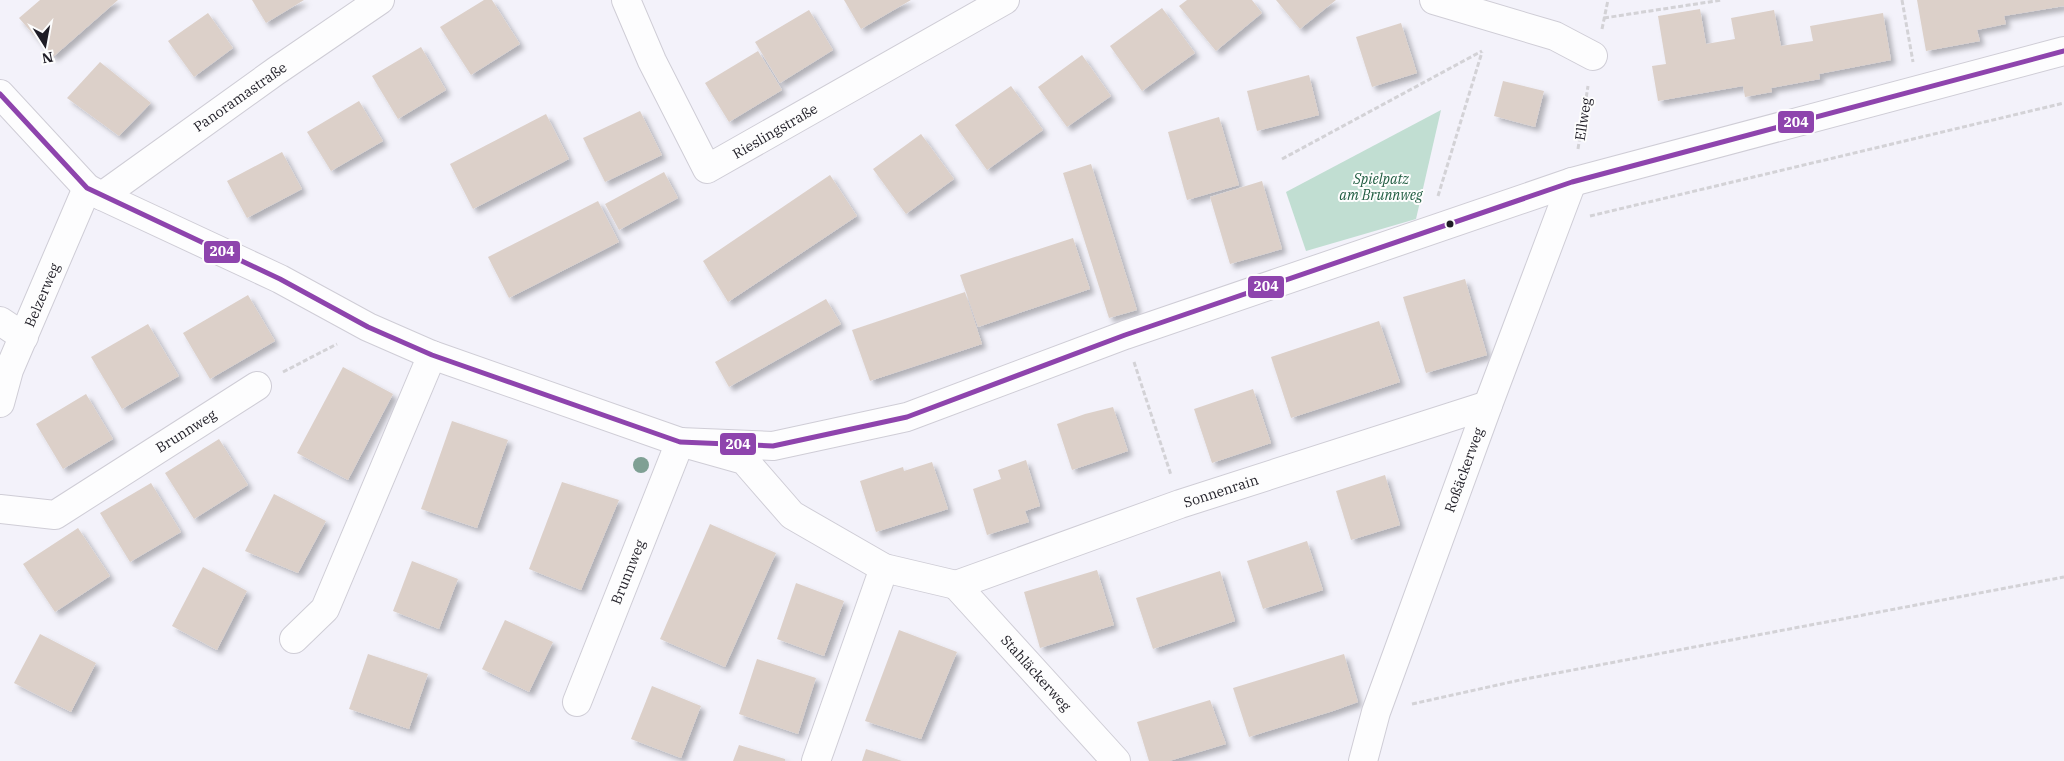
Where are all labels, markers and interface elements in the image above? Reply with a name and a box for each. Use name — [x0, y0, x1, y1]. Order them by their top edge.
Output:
north arrow — [20, 20, 70, 70]
text: N — [40, 48, 55, 68]
street label: Panoramastraße — [190, 58, 290, 136]
street label: Ellweg — [1571, 96, 1595, 142]
street label: Rieslingstraße — [729, 99, 821, 163]
line badge: 204 — [1777, 110, 1815, 134]
text: 204 — [1783, 113, 1809, 131]
park label: Spielpatz am Brunnweg — [1339, 170, 1423, 204]
unlabelled marker — [1445, 219, 1455, 229]
line badge: 204 — [203, 240, 241, 264]
text: 204 — [209, 242, 235, 260]
street label: Belzerweg — [20, 260, 64, 330]
line badge: 204 — [1247, 275, 1285, 299]
text: 204 — [1253, 277, 1279, 295]
street label: Brunnweg — [152, 405, 220, 457]
street label: Roßäckerweg — [1440, 425, 1488, 515]
line badge: 204 — [719, 432, 757, 456]
text: 204 — [725, 435, 751, 453]
street label: Sonnenrain — [1181, 470, 1261, 512]
street label: Brunnweg — [607, 537, 649, 607]
street label: Stahläckerweg — [997, 631, 1075, 715]

